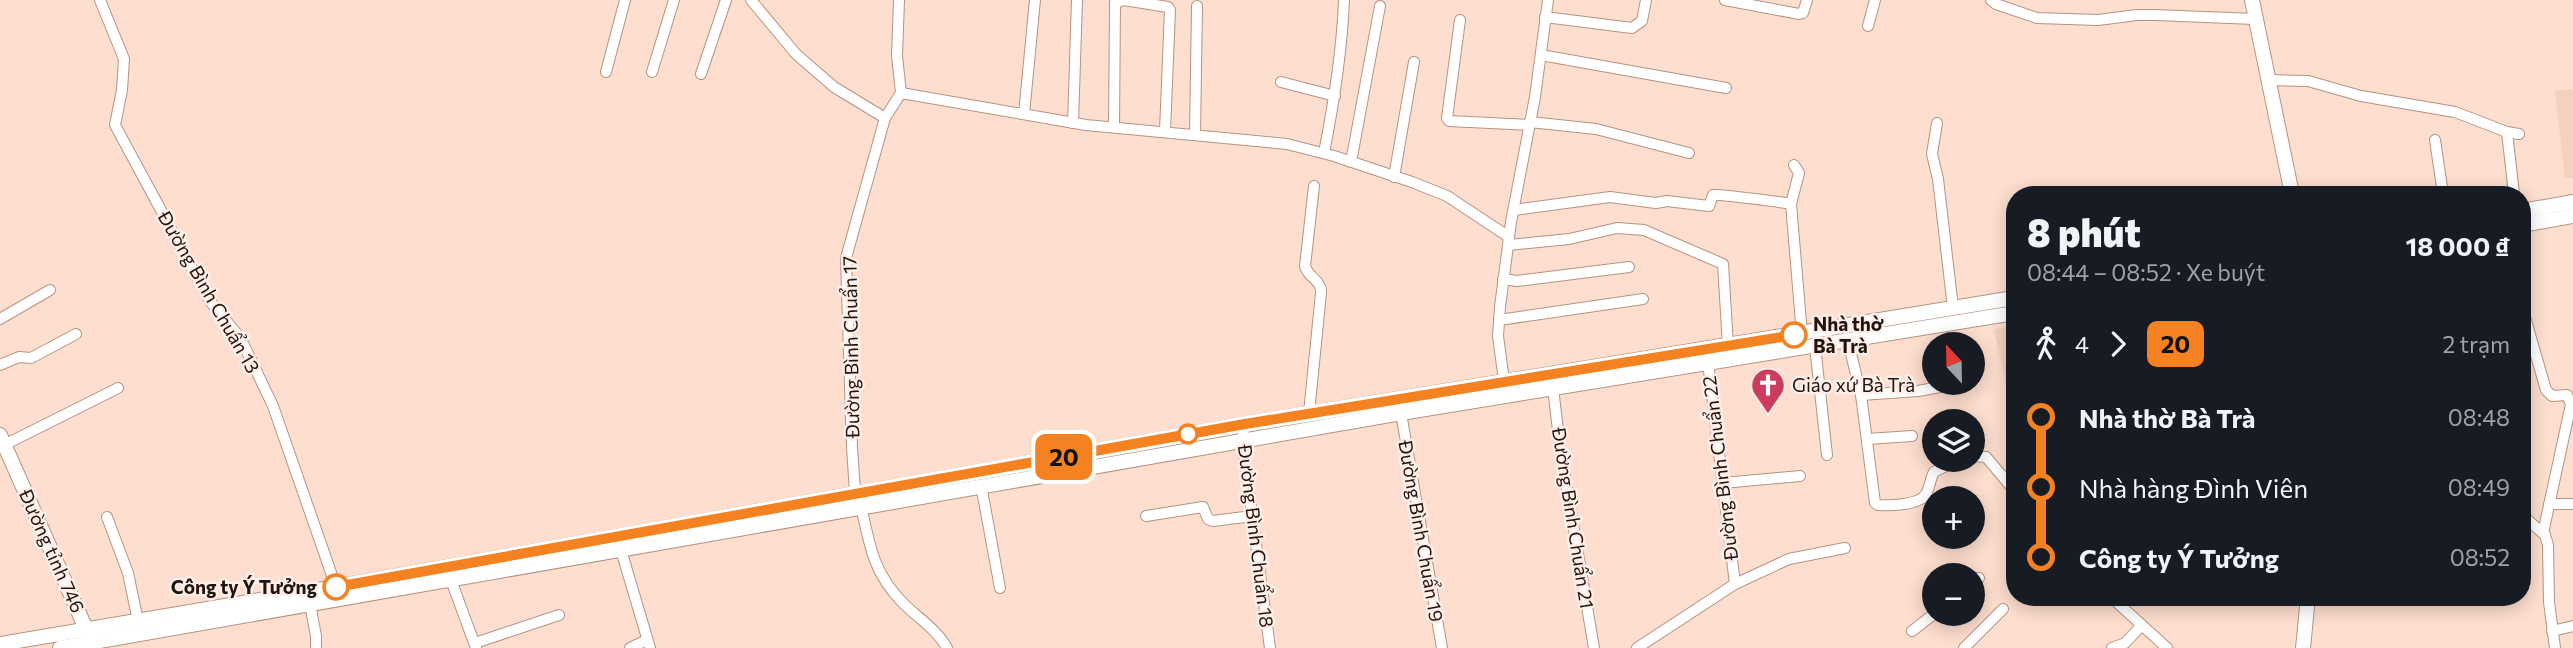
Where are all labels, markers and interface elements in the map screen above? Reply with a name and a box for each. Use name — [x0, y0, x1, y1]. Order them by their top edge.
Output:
street label: Đường Bình Chuẩn 13 — [153, 206, 265, 377]
text: 8 phút — [2027, 208, 2141, 255]
text: 18 000 ₫ — [2406, 230, 2510, 261]
street label: Đường Bình Chuẩn 17 — [837, 256, 864, 439]
text: 08:44 – 08:52 · Xe buýt — [2027, 258, 2265, 286]
place label: Nhà thờ Bà Trà — [1813, 312, 1884, 357]
marker: Nhà thờ Bà Trà — [1781, 322, 1807, 348]
icon: walk — [2027, 325, 2065, 363]
icon: forward — [2099, 325, 2137, 363]
text: 20 — [2161, 329, 2190, 358]
text: 4 — [2075, 330, 2089, 358]
text: 2 trạm — [2442, 330, 2510, 358]
north arrow — [1922, 332, 1984, 396]
map controls — [1922, 332, 1985, 626]
church icon: Giáo xứ Bà Trà — [1749, 366, 1787, 415]
place label: Giáo xứ Bà Trà — [1792, 373, 1915, 396]
street label: Đường Bình Chuẩn 22 — [1697, 375, 1742, 562]
text: Nhà thờ Bà Trà — [2079, 402, 2255, 433]
text: 08:48 — [2448, 403, 2510, 431]
button: layers — [1922, 409, 1985, 472]
unlabelled marker — [1178, 424, 1198, 444]
street label: Đường Bình Chuẩn 21 — [1548, 425, 1599, 610]
line badge: 20 — [1032, 434, 1096, 480]
street label: Đường Bình Chuẩn 19 — [1394, 437, 1449, 624]
text: 20 — [1049, 442, 1079, 471]
street label: Đường Bình Chuẩn 18 — [1234, 442, 1279, 629]
text: Nhà hàng Đình Viên — [2079, 472, 2308, 503]
text: 08:49 — [2448, 473, 2510, 501]
street label: Đường tỉnh 746 — [15, 485, 90, 616]
button: + — [1922, 486, 1985, 549]
text: Công ty Ý Tưởng — [2079, 542, 2279, 573]
text: 08:52 — [2450, 543, 2510, 571]
button: − — [1922, 563, 1985, 626]
marker: Công ty Ý Tưởng — [323, 574, 349, 600]
place label: Công ty Ý Tưởng — [171, 575, 318, 598]

